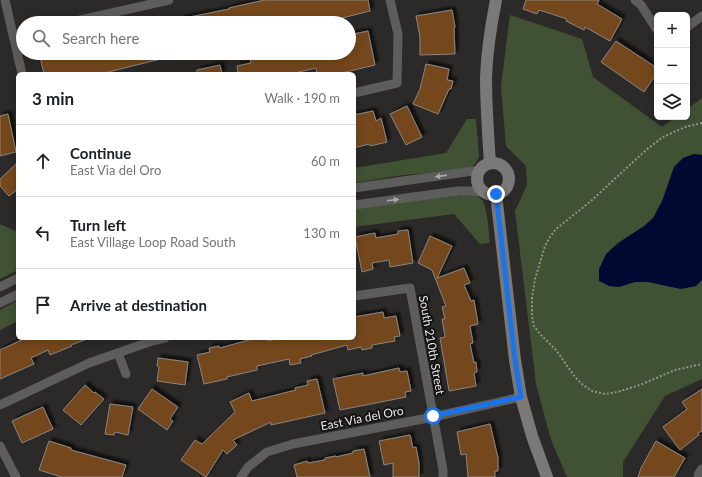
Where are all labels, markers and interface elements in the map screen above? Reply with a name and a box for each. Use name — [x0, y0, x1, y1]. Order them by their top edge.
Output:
map controls — [654, 12, 690, 120]
button: + — [654, 12, 690, 48]
search box — [16, 16, 356, 60]
icon: search — [30, 27, 52, 49]
text: Search here — [62, 29, 139, 47]
button: − — [654, 48, 690, 84]
button: layers — [654, 84, 690, 120]
text: 3 min — [32, 88, 74, 109]
text: Walk · 190 m — [264, 90, 340, 106]
text: Continue — [70, 144, 131, 162]
icon: ahead — [32, 150, 54, 172]
text: 60 m — [311, 153, 340, 169]
text: East Via del Oro — [70, 162, 161, 178]
one-way arrow — [435, 173, 447, 179]
route end — [487, 185, 505, 203]
one-way arrow — [387, 197, 399, 203]
text: Turn left — [70, 216, 126, 234]
icon: left — [32, 222, 54, 244]
text: 130 m — [303, 225, 340, 241]
text: East Village Loop Road South — [70, 234, 236, 250]
icon: arrive — [32, 294, 54, 316]
street label: South 210th Street — [416, 294, 448, 397]
text: Arrive at destination — [70, 296, 207, 314]
street label: East Via del Oro — [319, 403, 405, 433]
route start — [424, 407, 442, 425]

